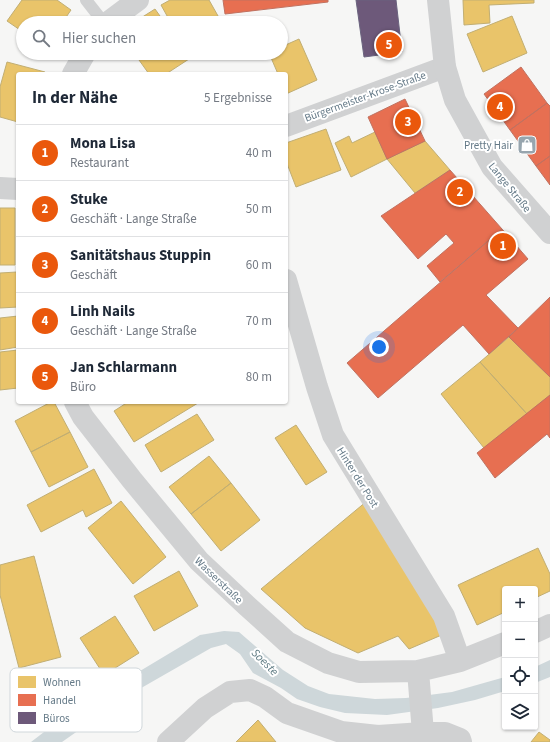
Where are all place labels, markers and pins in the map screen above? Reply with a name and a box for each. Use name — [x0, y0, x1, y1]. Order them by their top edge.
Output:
pin: 5 — [376, 30, 402, 60]
pin: 4 — [487, 92, 513, 122]
pin: 3 — [395, 107, 421, 137]
shop icon: Pretty Hair — [516, 134, 538, 156]
place label: Pretty Hair — [464, 138, 513, 153]
pin: 2 — [447, 177, 473, 207]
pin: 1 — [490, 231, 516, 261]

